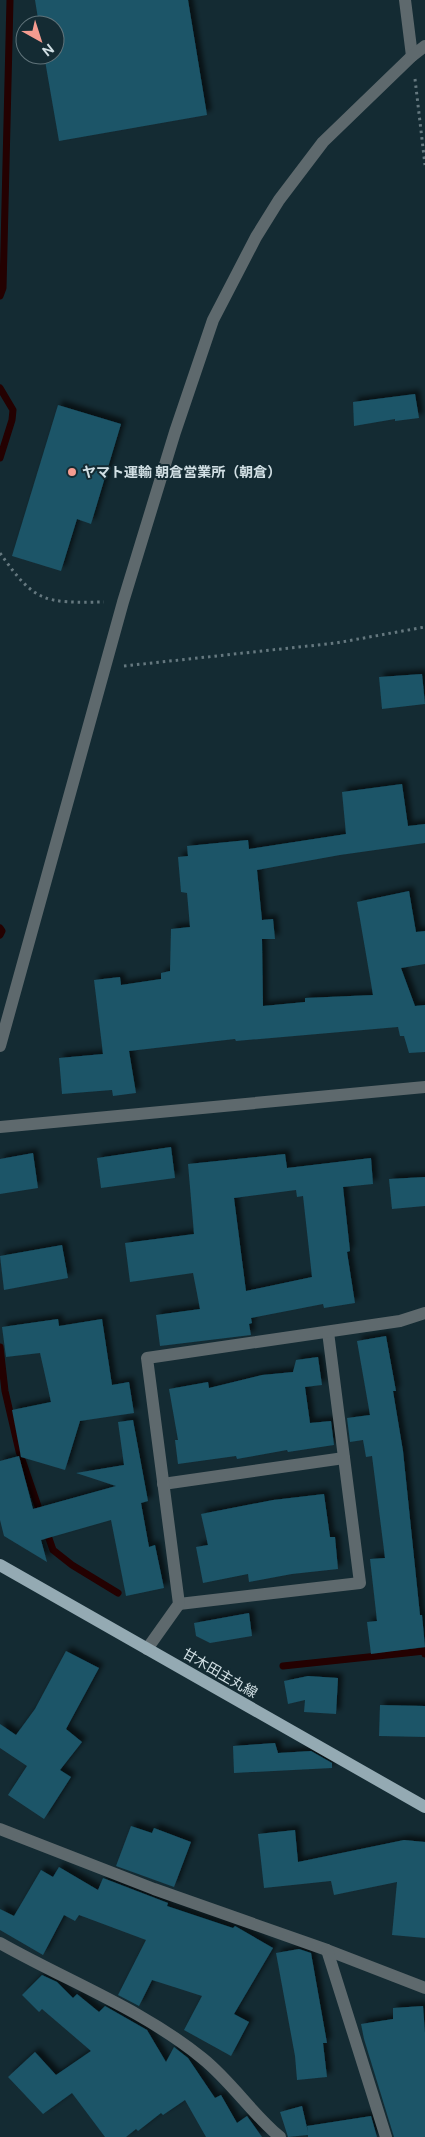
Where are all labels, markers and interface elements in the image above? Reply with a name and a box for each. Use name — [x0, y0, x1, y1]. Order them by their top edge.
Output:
north arrow — [15, 15, 65, 65]
text: N — [39, 40, 58, 60]
place label: ヤマト運輸 朝倉営業所（朝倉） — [82, 463, 281, 481]
marker: ヤマト運輸 朝倉営業所（朝倉） — [66, 466, 78, 478]
street label: 甘木田主丸線 — [179, 1644, 261, 1702]

